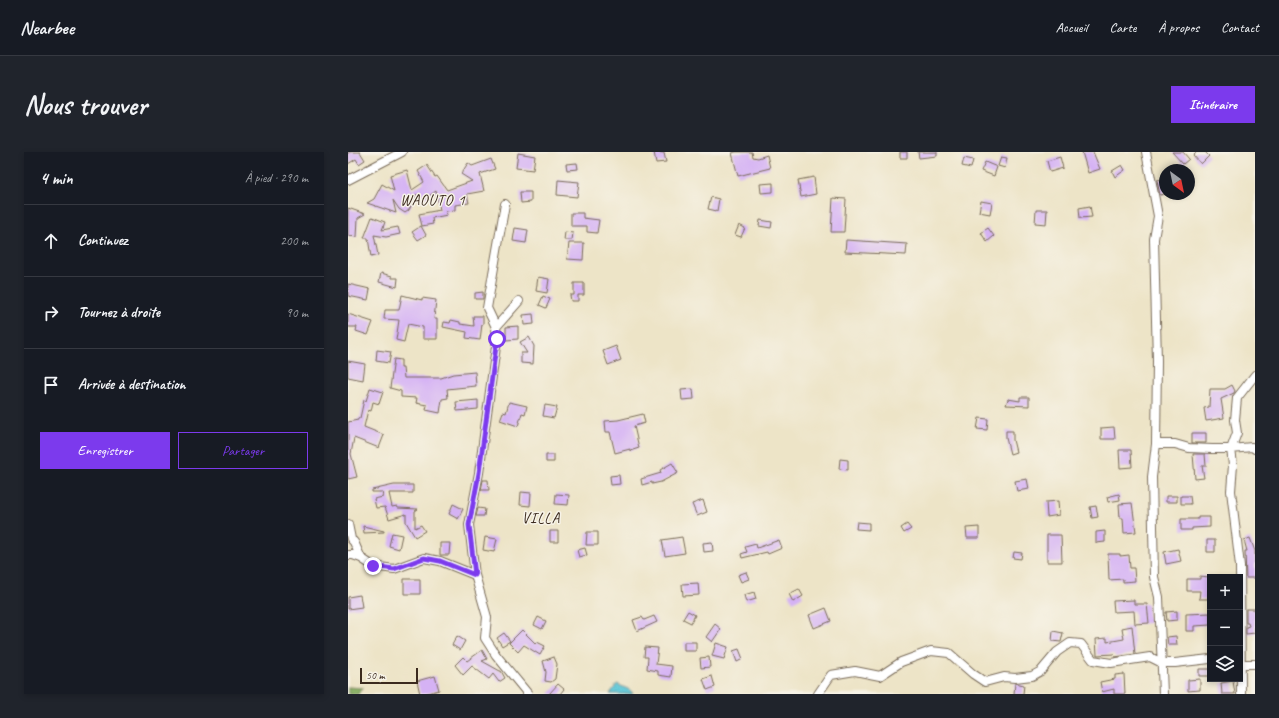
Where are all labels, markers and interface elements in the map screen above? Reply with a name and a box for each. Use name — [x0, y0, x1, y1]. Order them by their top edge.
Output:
text: Nearbee — [20, 16, 74, 40]
text: Accueil — [1056, 19, 1087, 36]
text: Carte — [1109, 19, 1136, 36]
text: À propos — [1158, 19, 1199, 36]
text: Contact — [1221, 19, 1259, 36]
button: Itinéraire — [1171, 86, 1255, 123]
text: Nous trouver — [24, 87, 147, 122]
north arrow — [1159, 164, 1195, 200]
text: 4 min — [40, 168, 73, 189]
text: À pied · 290 m — [245, 170, 308, 186]
district label: WAOUTO 1 — [400, 191, 466, 210]
icon: ahead — [40, 230, 62, 252]
text: Continuez — [78, 231, 128, 250]
text: 200 m — [280, 233, 308, 249]
icon: right — [40, 302, 62, 324]
text: Tournez à droite — [78, 303, 160, 322]
text: 90 m — [286, 305, 308, 321]
route start — [488, 330, 506, 348]
icon: arrive — [40, 374, 62, 396]
text: Arrivée à destination — [78, 375, 186, 394]
button: Enregistrer — [40, 432, 170, 469]
button: Partager — [178, 432, 308, 469]
district label: VILLA — [522, 509, 561, 528]
route end — [364, 557, 382, 575]
map controls — [1207, 574, 1243, 682]
button: + — [1207, 574, 1243, 610]
button: − — [1207, 610, 1243, 646]
button: layers — [1207, 646, 1243, 682]
scale bar — [360, 666, 418, 685]
text: 50 m — [366, 668, 385, 682]

